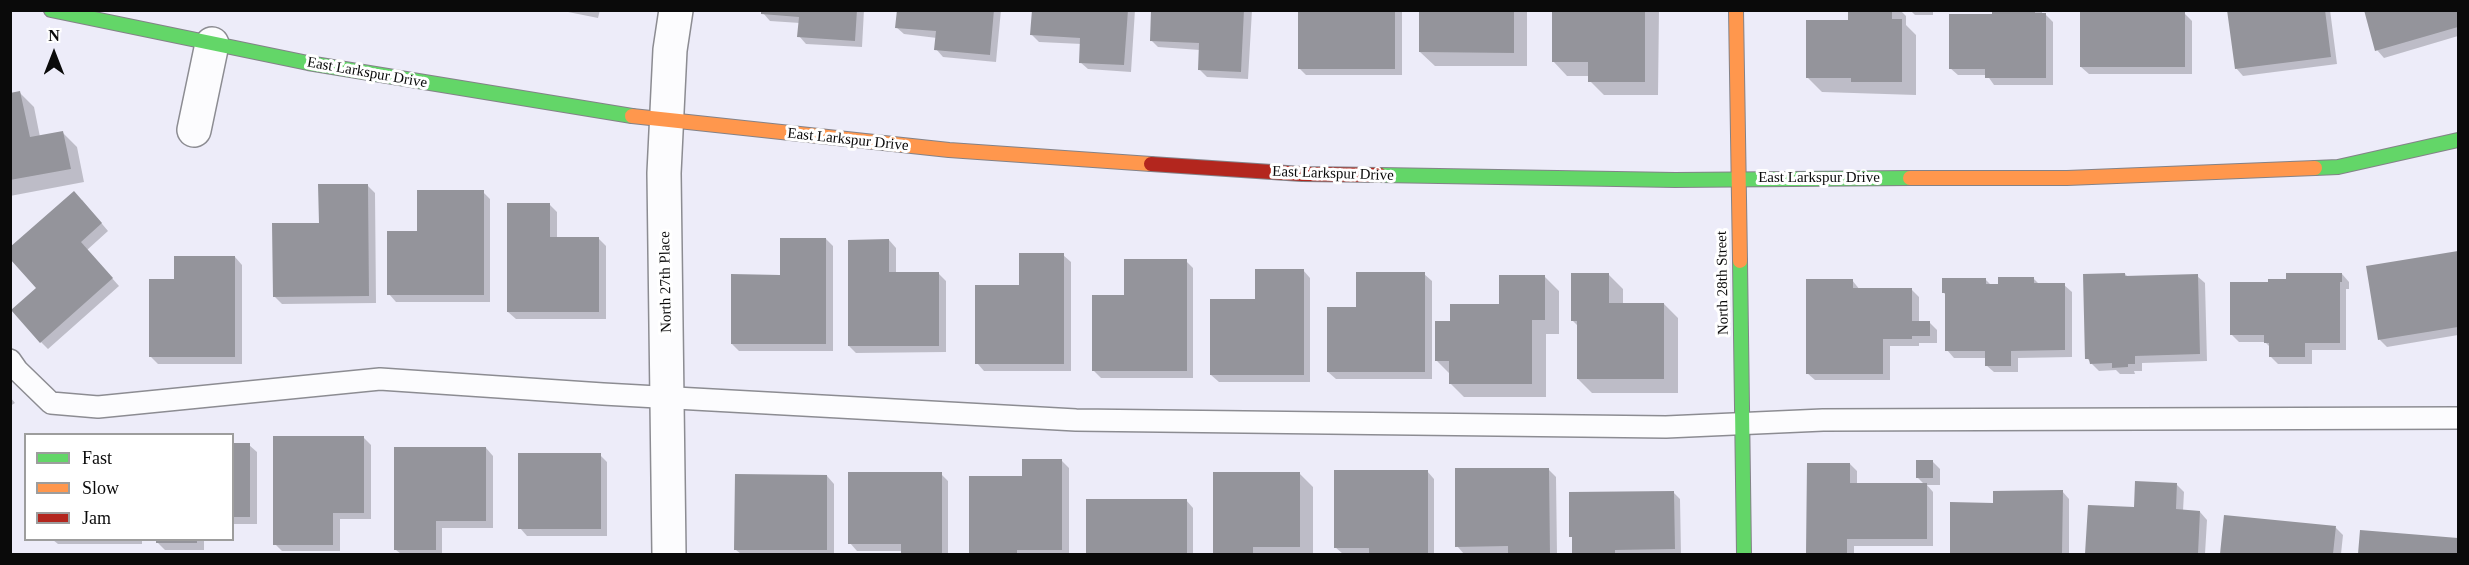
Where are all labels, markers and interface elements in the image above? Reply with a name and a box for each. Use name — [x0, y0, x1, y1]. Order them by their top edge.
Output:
north arrow — [24, 24, 84, 84]
text: N — [48, 27, 60, 44]
street label: East Larkspur Drive — [306, 54, 428, 92]
street label: East Larkspur Drive — [787, 125, 909, 155]
street label: East Larkspur Drive — [1272, 163, 1394, 185]
street label: East Larkspur Drive — [1758, 169, 1880, 187]
street label: North 27th Place — [656, 231, 676, 333]
street label: North 28th Street — [1713, 231, 1733, 335]
legend — [24, 433, 234, 541]
text: Fast — [82, 448, 112, 468]
text: Slow — [82, 478, 119, 498]
text: Jam — [82, 508, 111, 528]

